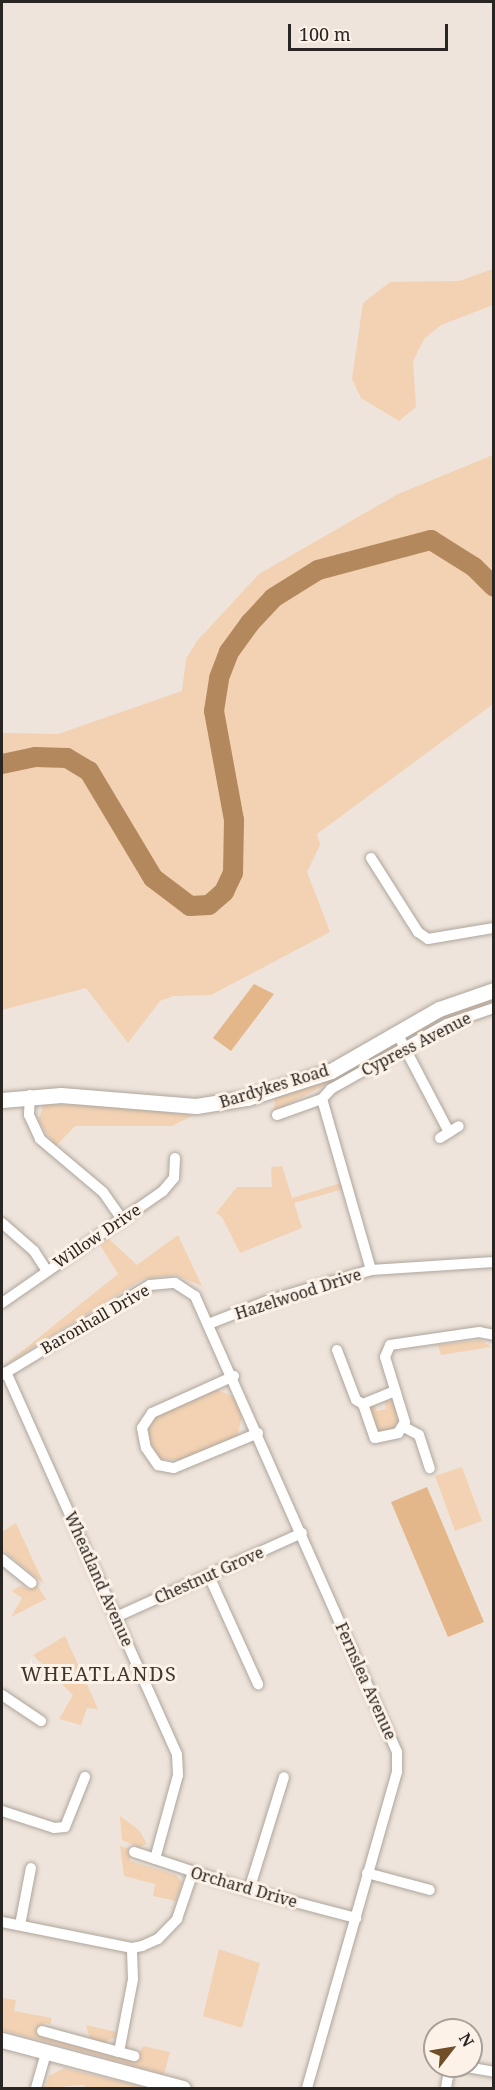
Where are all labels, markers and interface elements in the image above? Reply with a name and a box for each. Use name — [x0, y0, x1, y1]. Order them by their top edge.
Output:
scale bar — [291, 12, 452, 50]
text: 100 m — [299, 22, 351, 46]
street label: Cypress Avenue — [358, 1008, 474, 1080]
street label: Bardykes Road — [217, 1060, 331, 1112]
street label: Willow Drive — [50, 1200, 144, 1272]
street label: Hazelwood Drive — [232, 1265, 364, 1323]
street label: Baronhall Drive — [37, 1280, 153, 1358]
street label: Wheatland Avenue — [61, 1509, 137, 1649]
street label: Chestnut Grove — [151, 1542, 267, 1608]
street label: Fernslea Avenue — [332, 1619, 400, 1743]
district label: WHEATLANDS — [21, 1661, 177, 1685]
street label: Orchard Drive — [188, 1863, 300, 1911]
north arrow — [423, 2018, 483, 2078]
text: N — [454, 2029, 479, 2051]

